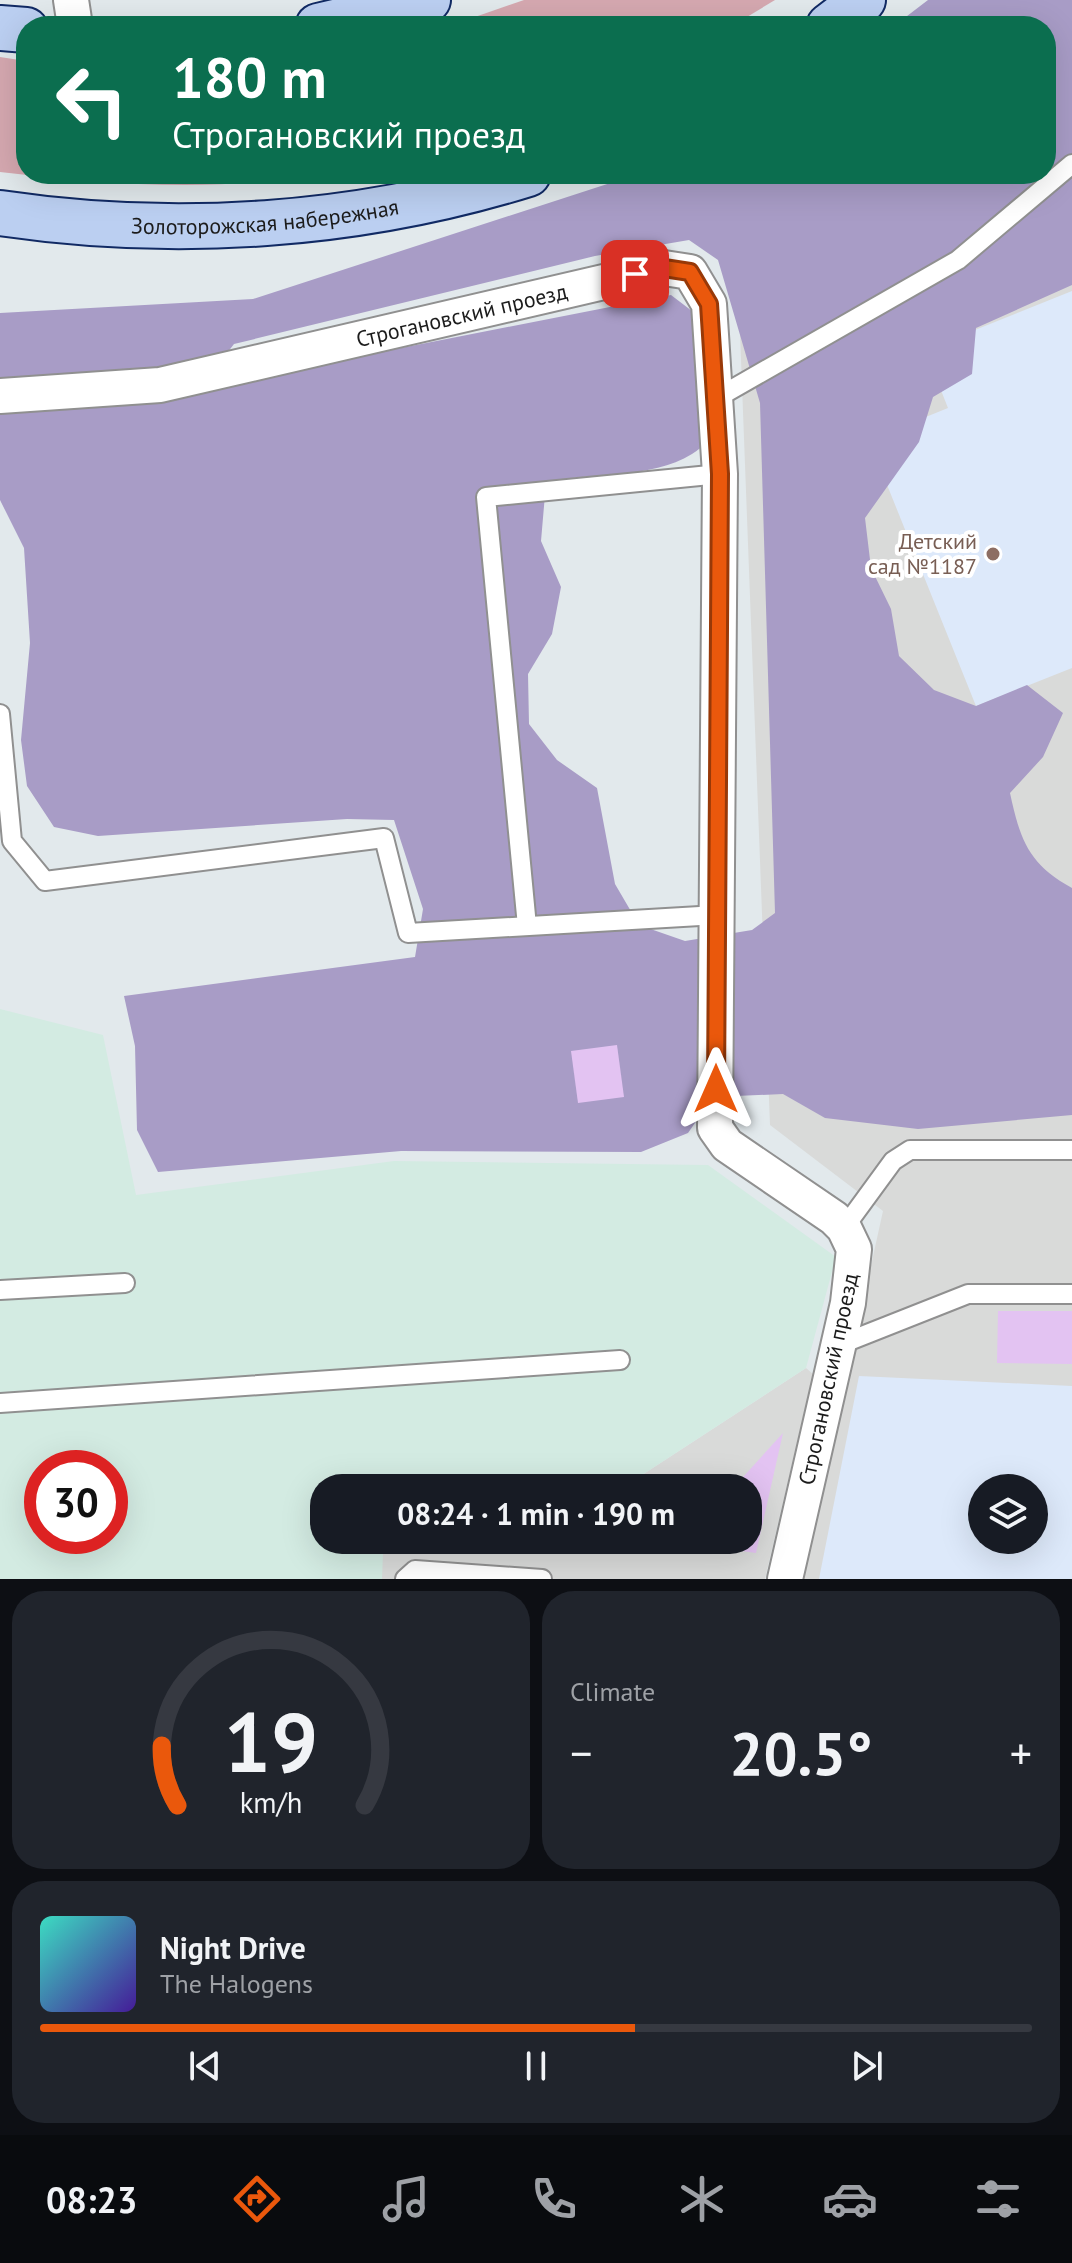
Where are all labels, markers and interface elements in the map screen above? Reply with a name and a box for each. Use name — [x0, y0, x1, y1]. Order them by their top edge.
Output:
text: 180 m — [172, 41, 327, 113]
icon: left — [40, 48, 144, 152]
text: Строгановский проезд — [172, 111, 525, 158]
street label: Золоторожская набережная — [131, 192, 401, 240]
pin — [601, 240, 669, 308]
icon: arrive — [613, 252, 657, 296]
street label: Строгановский проезд — [353, 277, 570, 353]
place label: Детский сад №1187 — [868, 527, 977, 580]
marker: Детский сад №1187 — [984, 545, 1002, 563]
position arrow — [674, 1047, 758, 1131]
street label: Строгановский проезд — [792, 1270, 864, 1488]
speed limit sign: 30 — [24, 1450, 128, 1554]
map controls — [968, 1474, 1048, 1554]
button: layers — [968, 1474, 1048, 1554]
text: 08:24 · 1 min · 190 m — [397, 1494, 675, 1533]
text: Climate — [570, 1675, 655, 1708]
text: 19 — [224, 1687, 318, 1795]
text: 20.5° — [729, 1714, 873, 1792]
text: − — [570, 1724, 592, 1781]
text: + — [1010, 1724, 1032, 1781]
text: km/h — [240, 1784, 302, 1821]
text: Night Drive — [160, 1928, 306, 1967]
text: The Halogens — [160, 1967, 313, 2000]
icon: previous — [183, 2044, 227, 2088]
icon: pause — [514, 2044, 558, 2088]
icon: next — [845, 2044, 889, 2088]
icon: directions — [229, 2171, 285, 2227]
icon: music — [378, 2171, 434, 2227]
icon: phone — [526, 2171, 582, 2227]
icon: climate — [674, 2171, 730, 2227]
icon: car — [822, 2171, 878, 2227]
icon: filters — [970, 2171, 1026, 2227]
text: 08:23 — [46, 2176, 137, 2223]

